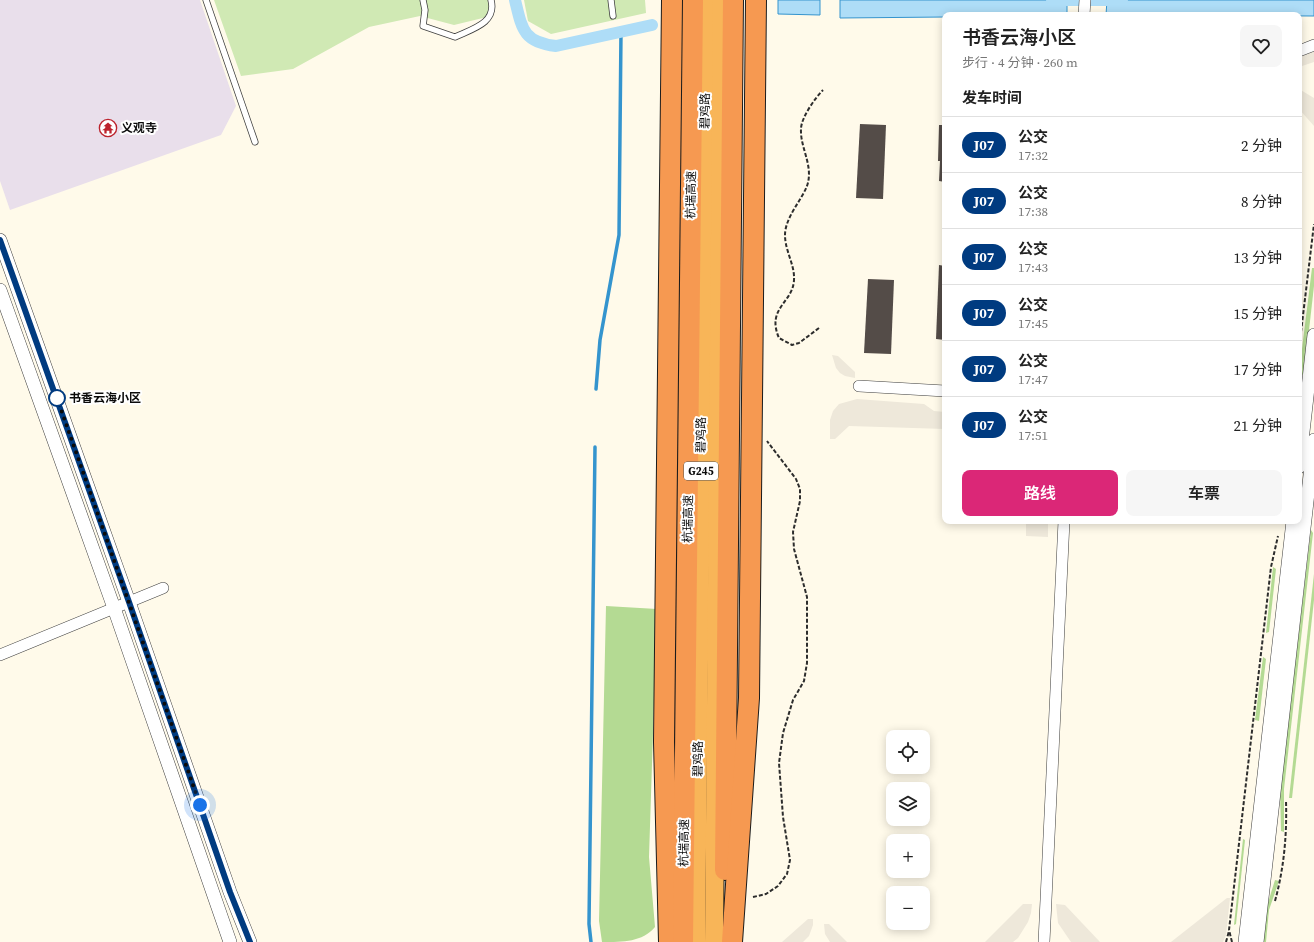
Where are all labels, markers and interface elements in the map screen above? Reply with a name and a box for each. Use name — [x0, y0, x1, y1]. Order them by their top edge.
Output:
text: 书香云海小区 — [962, 24, 1076, 50]
button: heart — [1240, 25, 1282, 67]
text: 步行 · 4 分钟 · 260 m — [962, 54, 1078, 71]
text: 发车时间 — [962, 87, 1022, 108]
street label: 碧鸡路 — [697, 93, 713, 129]
temple icon: 义观寺 — [98, 118, 118, 138]
place label: 义观寺 — [121, 120, 157, 136]
text: 公交 — [1018, 126, 1048, 147]
text: J07 — [974, 135, 994, 155]
text: 2 分钟 — [1241, 135, 1282, 156]
text: 17:32 — [1018, 147, 1048, 164]
street label: 杭瑞高速 — [683, 171, 699, 219]
text: 公交 — [1018, 182, 1048, 203]
text: J07 — [974, 191, 994, 211]
text: 8 分钟 — [1241, 191, 1282, 212]
text: 17:38 — [1018, 203, 1048, 220]
text: 公交 — [1018, 238, 1048, 259]
text: J07 — [974, 247, 994, 267]
text: 13 分钟 — [1234, 247, 1282, 268]
text: 17:43 — [1018, 259, 1048, 276]
text: 公交 — [1018, 294, 1048, 315]
text: J07 — [974, 303, 994, 323]
text: 15 分钟 — [1234, 303, 1282, 324]
text: 17:45 — [1018, 315, 1048, 332]
text: 公交 — [1018, 350, 1048, 371]
text: J07 — [974, 359, 994, 379]
text: 17 分钟 — [1234, 359, 1282, 380]
text: 17:47 — [1018, 371, 1048, 388]
marker: 书香云海小区 — [48, 389, 66, 407]
place label: 书香云海小区 — [69, 390, 141, 406]
text: 公交 — [1018, 406, 1048, 427]
text: J07 — [974, 415, 994, 435]
text: 21 分钟 — [1234, 415, 1282, 436]
street label: 碧鸡路 — [693, 417, 709, 453]
text: 17:51 — [1018, 427, 1048, 444]
road number: G245 — [684, 462, 718, 480]
button: 路线 — [962, 470, 1118, 516]
button: 车票 — [1126, 470, 1282, 516]
street label: 杭瑞高速 — [680, 495, 696, 543]
map controls — [886, 730, 930, 930]
button: locate — [886, 730, 930, 774]
street label: 碧鸡路 — [690, 741, 706, 777]
button: layers — [886, 782, 930, 826]
your location — [190, 795, 210, 815]
street label: 杭瑞高速 — [676, 819, 692, 867]
button: + — [886, 834, 930, 878]
button: − — [886, 886, 930, 930]

